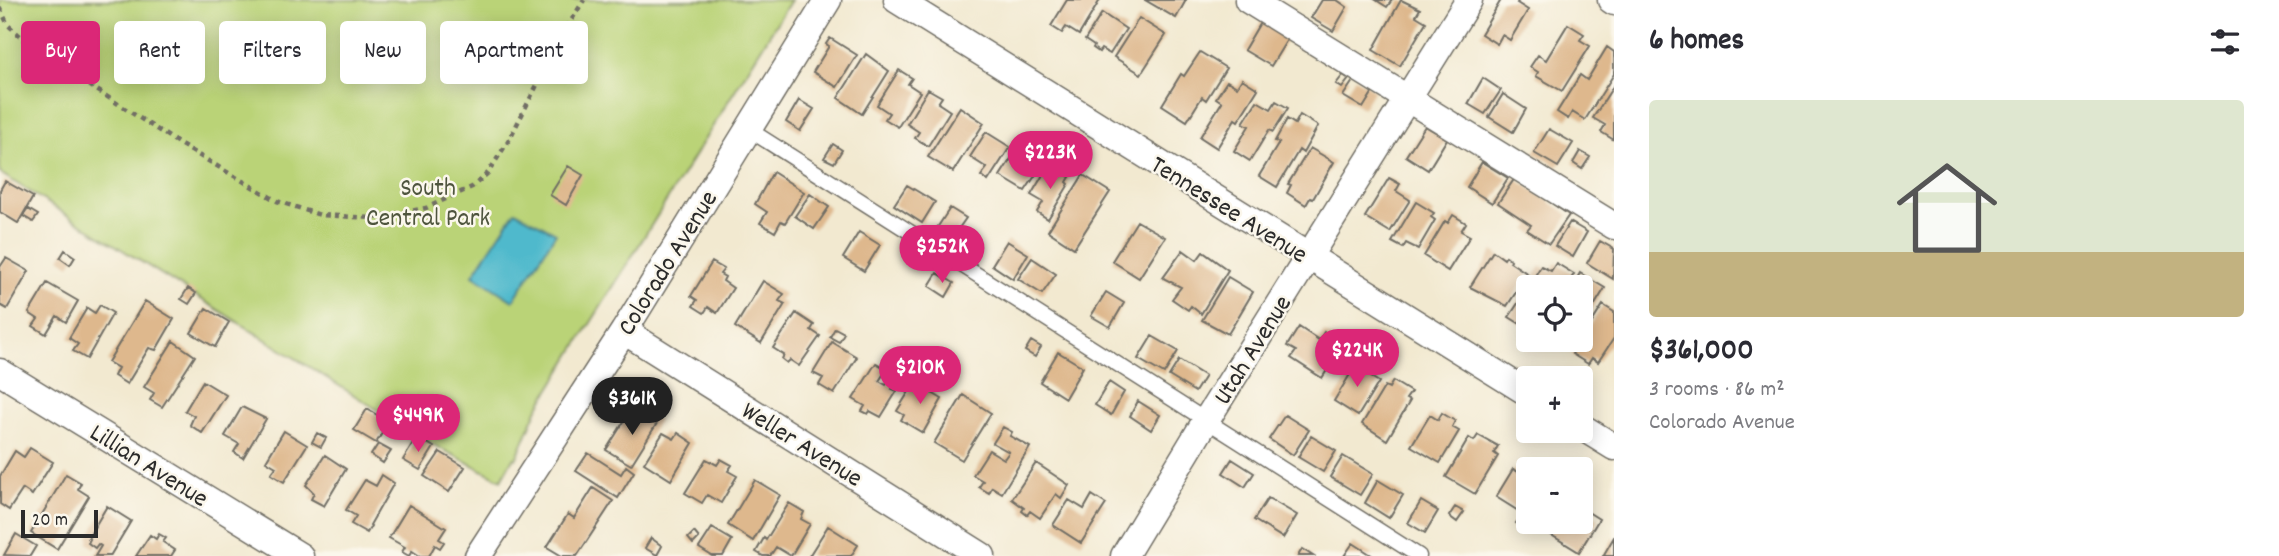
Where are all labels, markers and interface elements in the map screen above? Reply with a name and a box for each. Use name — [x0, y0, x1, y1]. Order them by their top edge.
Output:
chip: Buy — [21, 21, 100, 84]
chip: Rent — [114, 21, 205, 84]
chip: Filters — [219, 21, 326, 84]
chip: New — [340, 21, 426, 84]
chip: Apartment — [440, 21, 588, 84]
text: 6 homes — [1649, 21, 1744, 64]
icon: filters — [2206, 23, 2244, 61]
pin: $223K — [1001, 132, 1099, 191]
text: $223K — [1024, 137, 1076, 170]
icon: home — [1884, 145, 2010, 271]
street label: Tennessee Avenue — [1142, 148, 1314, 274]
park label: South Central Park — [366, 171, 490, 238]
street label: Colorado Avenue — [610, 184, 728, 344]
pin: $252K — [893, 226, 991, 285]
text: $252K — [915, 231, 969, 264]
map controls — [1516, 275, 1593, 534]
button: locate — [1516, 275, 1593, 352]
street label: Utah Avenue — [1206, 289, 1302, 413]
pin: $224K — [1308, 330, 1406, 389]
text: $361,000 — [1649, 331, 1754, 374]
text: $224K — [1331, 335, 1383, 368]
pin: $210K — [871, 346, 969, 406]
text: $210K — [895, 352, 945, 385]
button: + — [1516, 366, 1593, 443]
text: 3 rooms · 86 m² — [1649, 374, 1785, 407]
pin: $361K — [583, 378, 681, 437]
text: $361K — [608, 383, 656, 416]
pin: $449K — [369, 394, 467, 454]
street label: Weller Avenue — [733, 394, 869, 498]
text: $449K — [392, 400, 444, 433]
text: Colorado Avenue — [1649, 407, 1795, 440]
street label: Lillian Avenue — [82, 416, 215, 518]
button: − — [1516, 457, 1593, 534]
scale bar — [21, 507, 98, 539]
text: 20 m — [32, 508, 68, 535]

